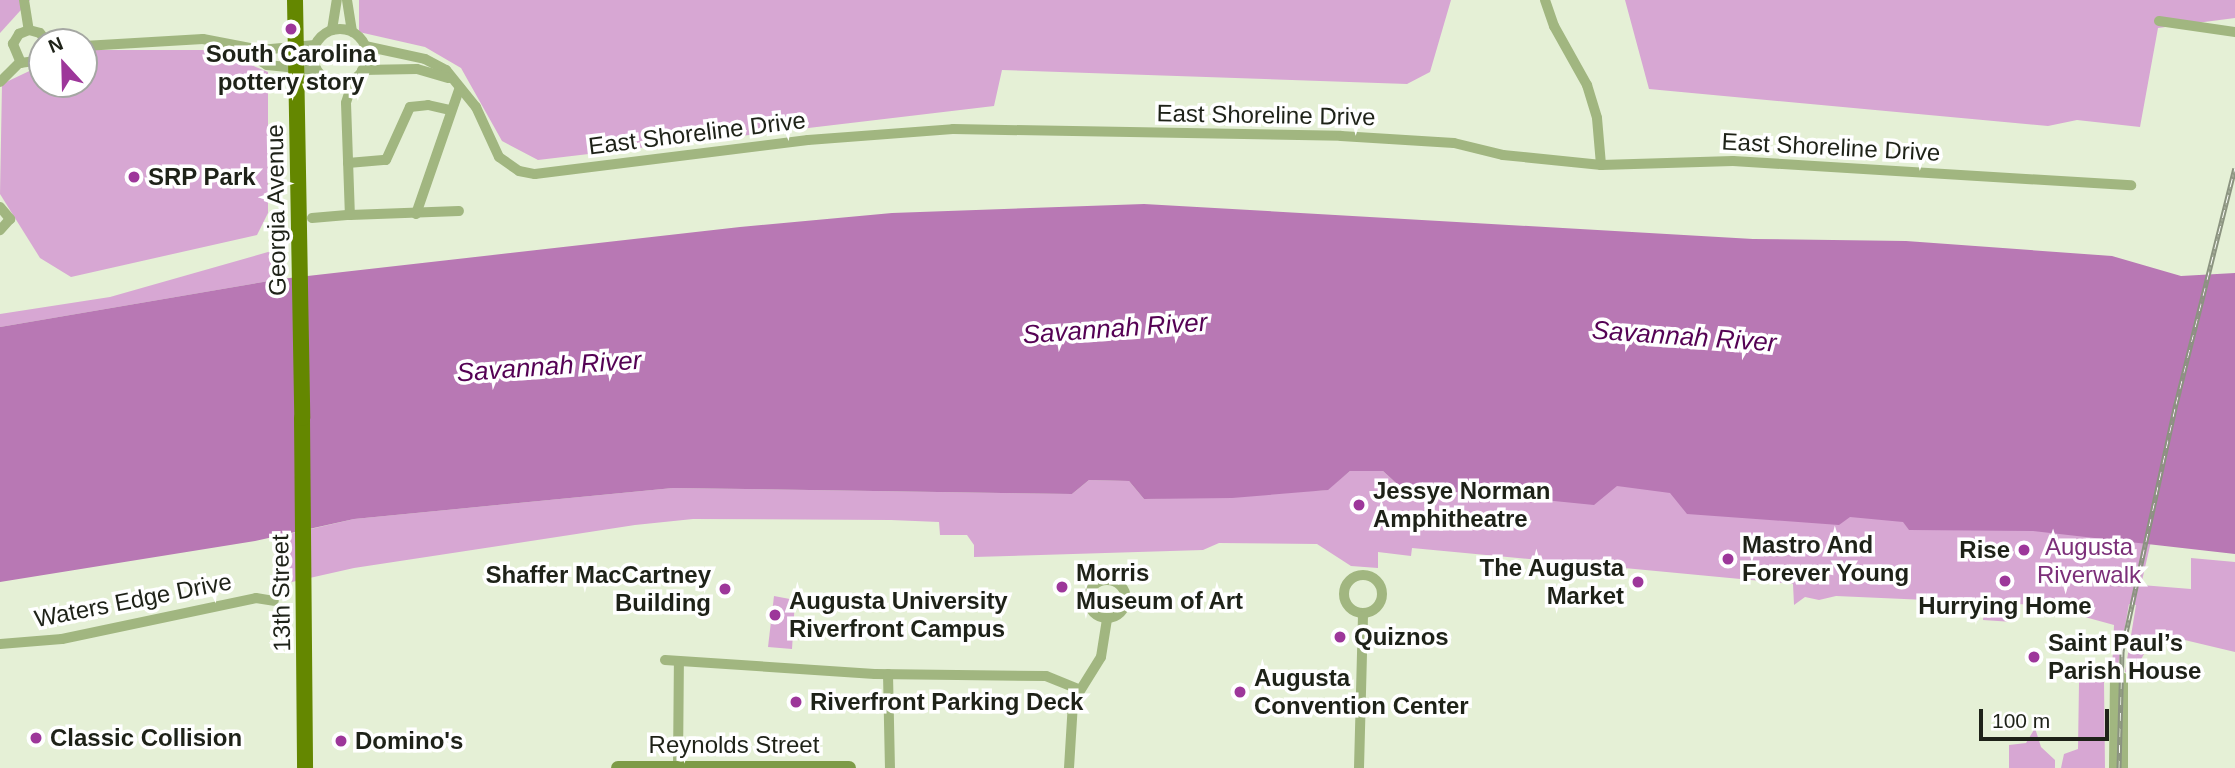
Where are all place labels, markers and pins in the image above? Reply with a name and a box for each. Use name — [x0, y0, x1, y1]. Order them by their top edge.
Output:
marker: South Carolina pottery story — [283, 21, 299, 37]
place label: South Carolina pottery story — [206, 40, 376, 96]
place label: SRP Park — [148, 163, 256, 191]
marker: SRP Park — [126, 169, 142, 185]
place label: Jessye Norman Amphitheatre — [1373, 477, 1550, 533]
marker: Jessye Norman Amphitheatre — [1351, 497, 1367, 513]
place label: Mastro And Forever Young — [1742, 531, 1910, 587]
place label: Rise — [1959, 536, 2010, 564]
marker: Rise — [2016, 542, 2032, 558]
marker: Mastro And Forever Young — [1720, 551, 1736, 567]
place label: The Augusta Market — [1479, 554, 1624, 610]
place label: Morris Museum of Art — [1076, 559, 1244, 615]
place label: Shaffer MacCartney Building — [486, 561, 711, 617]
marker: Hurrying Home — [1997, 573, 2013, 589]
marker: The Augusta Market — [1630, 574, 1646, 590]
marker: Morris Museum of Art — [1054, 579, 1070, 595]
marker: Shaffer MacCartney Building — [717, 581, 733, 597]
place label: Augusta University Riverfront Campus — [789, 587, 1008, 643]
place label: Hurrying Home — [1918, 592, 2092, 620]
marker: Augusta University Riverfront Campus — [767, 607, 783, 623]
place label: Quiznos — [1354, 623, 1449, 651]
marker: Quiznos — [1332, 629, 1348, 645]
place label: Saint Paul’s Parish House — [2048, 629, 2201, 685]
marker: Saint Paul’s Parish House — [2026, 649, 2042, 665]
place label: Augusta Convention Center — [1254, 664, 1469, 720]
marker: Augusta Convention Center — [1232, 684, 1248, 700]
place label: Riverfront Parking Deck — [810, 688, 1083, 716]
marker: Riverfront Parking Deck — [788, 694, 804, 710]
place label: Classic Collision — [50, 724, 242, 752]
place label: Domino's — [355, 727, 463, 755]
marker: Classic Collision — [28, 730, 44, 746]
marker: Domino's — [333, 733, 349, 749]

